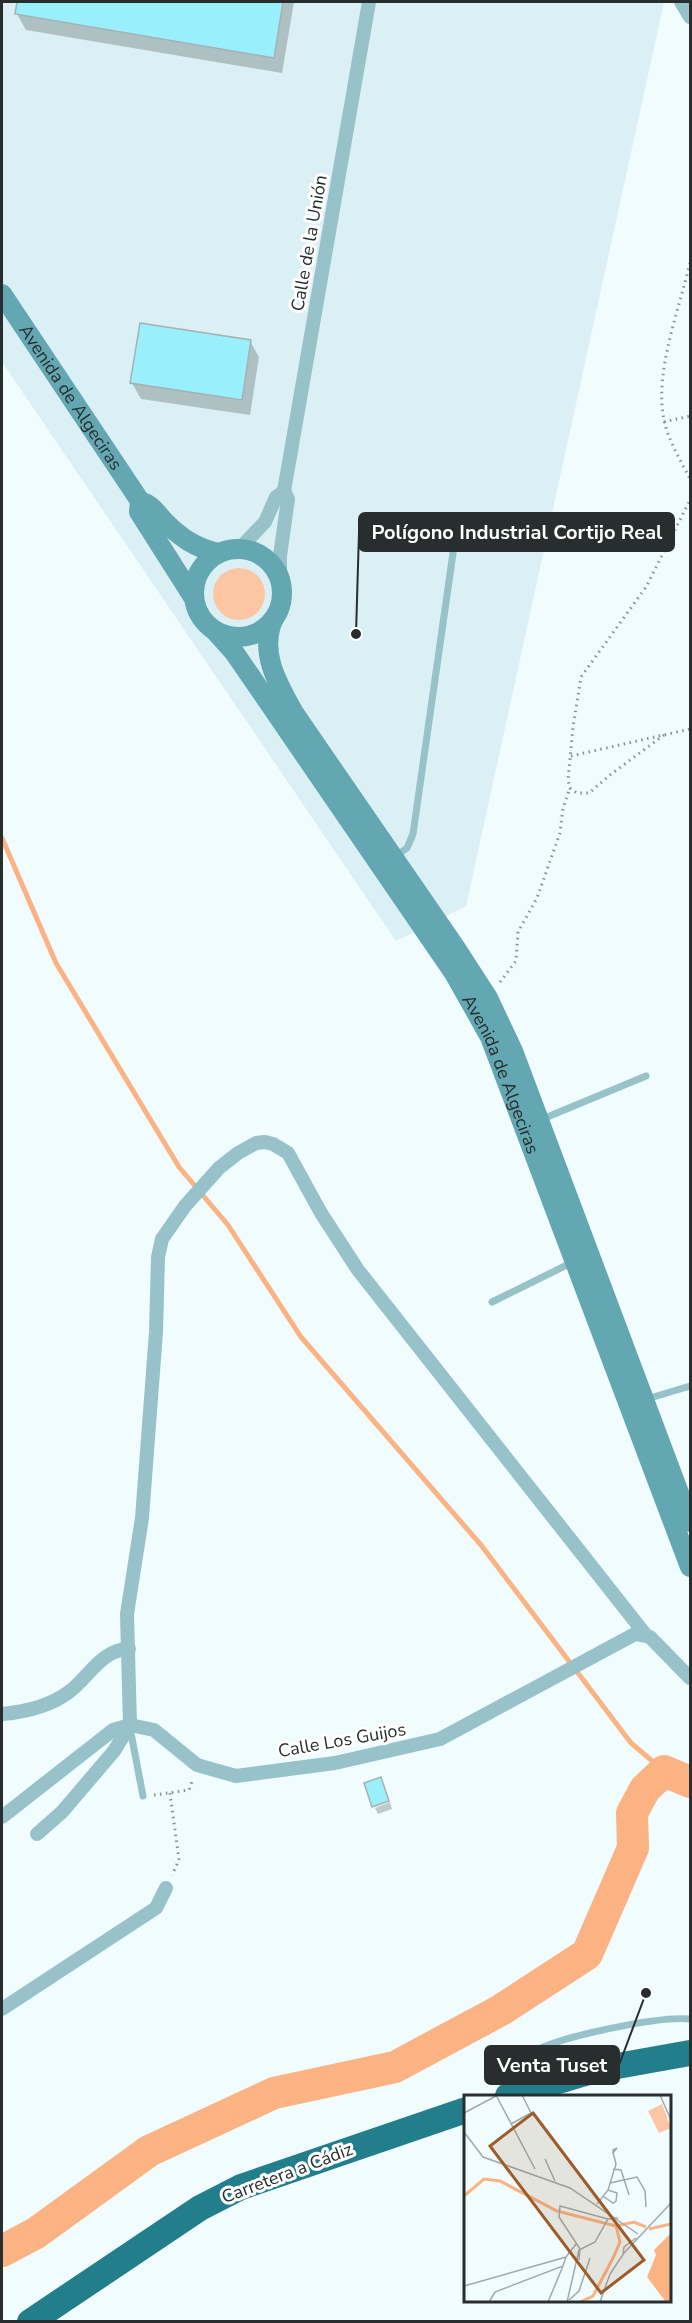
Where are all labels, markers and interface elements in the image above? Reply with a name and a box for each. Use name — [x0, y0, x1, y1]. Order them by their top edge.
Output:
street label: Calle de la Unión — [285, 173, 333, 313]
street label: Avenida de Algeciras — [13, 319, 128, 475]
callout: Polígono Industrial Cortijo Real — [359, 513, 674, 551]
text: Polígono Industrial Cortijo Real — [372, 519, 663, 546]
street label: Avenida de Algeciras — [457, 990, 545, 1157]
street label: Calle Los Guijos — [276, 1717, 408, 1763]
callout: Venta Tuset — [485, 2046, 619, 2084]
text: Venta Tuset — [496, 2052, 607, 2079]
inset map — [464, 2095, 671, 2302]
street label: Carretera a Cádiz — [218, 2137, 356, 2209]

